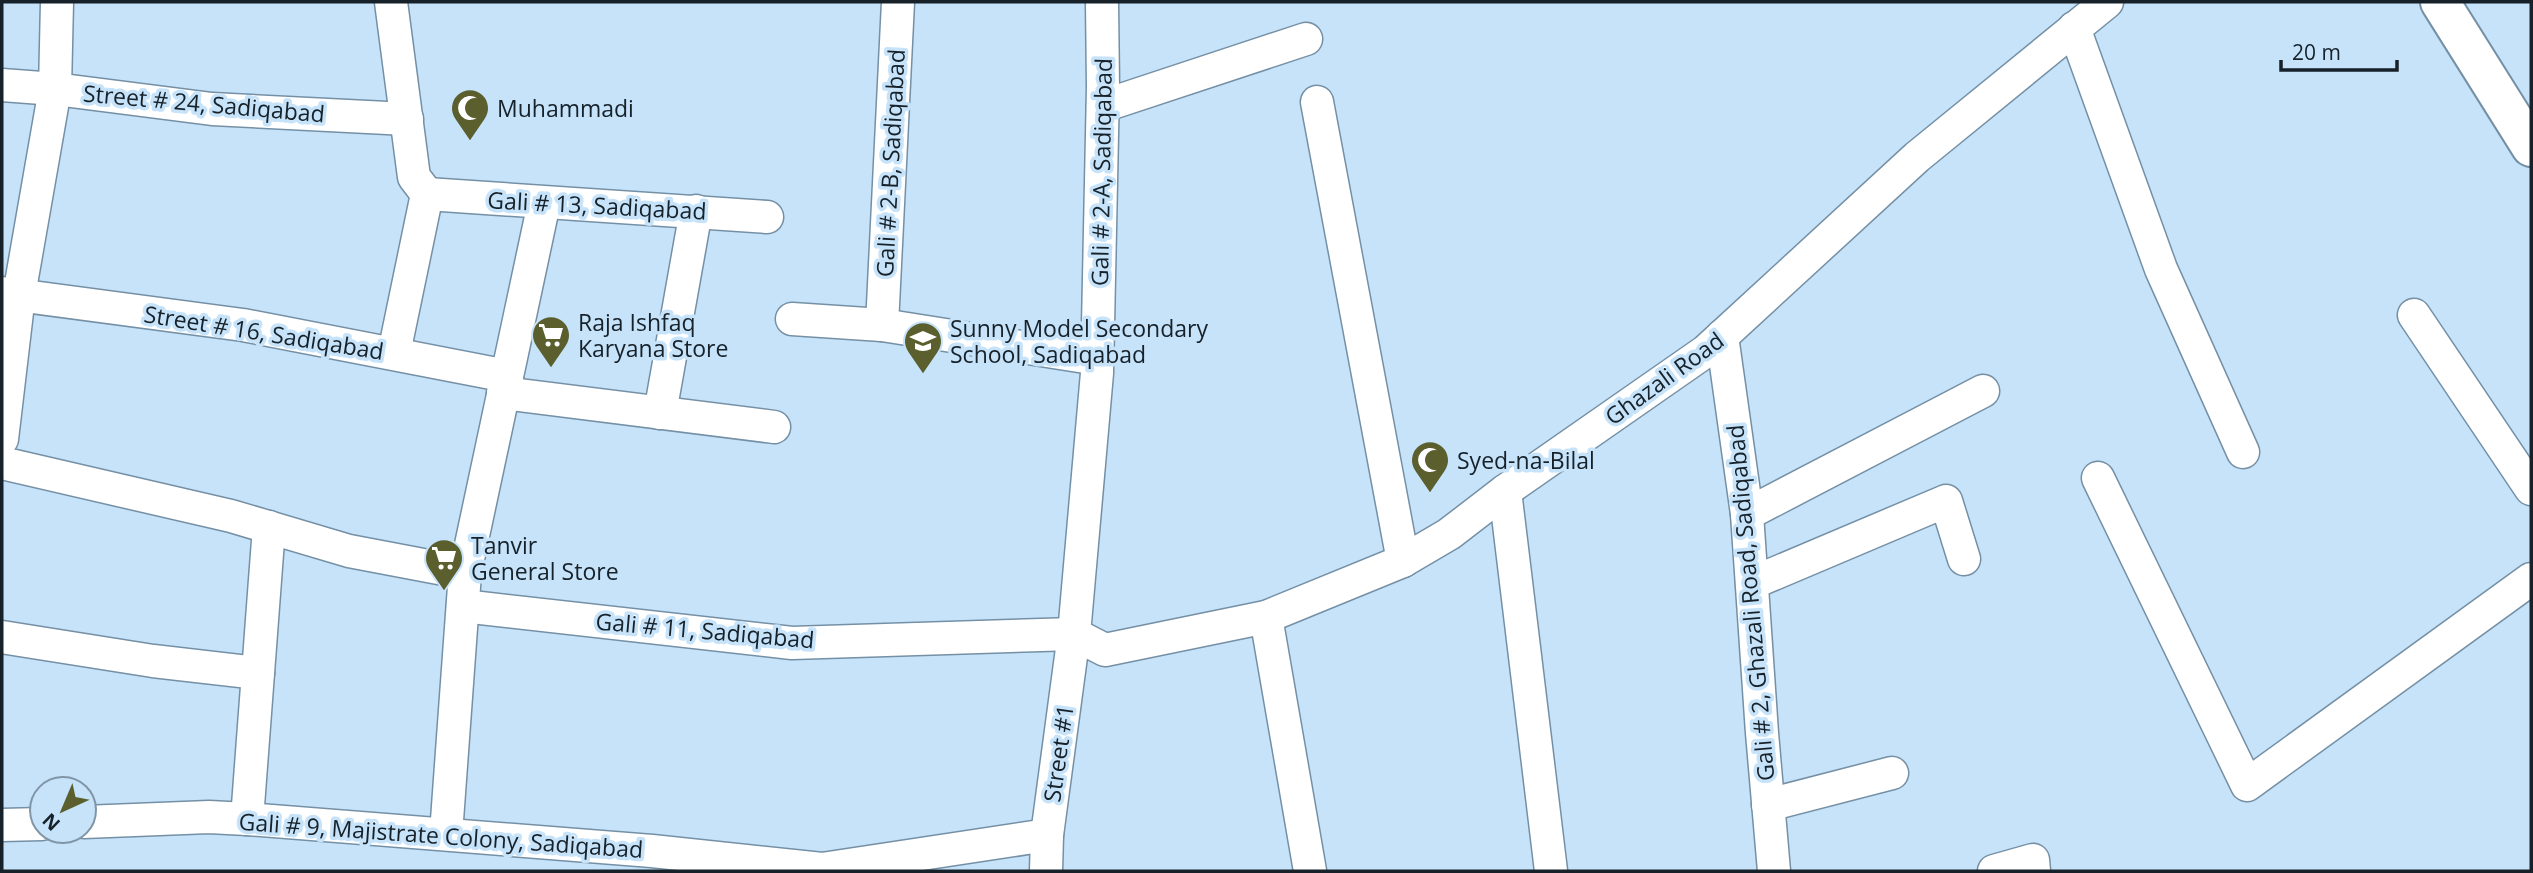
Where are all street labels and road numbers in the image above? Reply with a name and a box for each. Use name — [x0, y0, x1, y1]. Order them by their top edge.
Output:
street label: Gali # 2-B, Sadiqabad — [868, 48, 912, 278]
street label: Gali # 2-A, Sadiqabad — [1083, 58, 1119, 286]
street label: Street # 24, Sadiqabad — [82, 77, 326, 129]
street label: Gali # 13, Sadiqabad — [487, 183, 707, 227]
street label: Street # 16, Sadiqabad — [142, 297, 386, 367]
street label: Ghazali Road — [1598, 324, 1730, 432]
street label: Gali # 2, Ghazali Road, Sadiqabad — [1718, 423, 1782, 783]
street label: Gali # 11, Sadiqabad — [594, 605, 816, 655]
street label: Street #1 — [1035, 702, 1081, 804]
street label: Gali # 9, Majistrate Colony, Sadiqabad — [238, 805, 644, 865]

